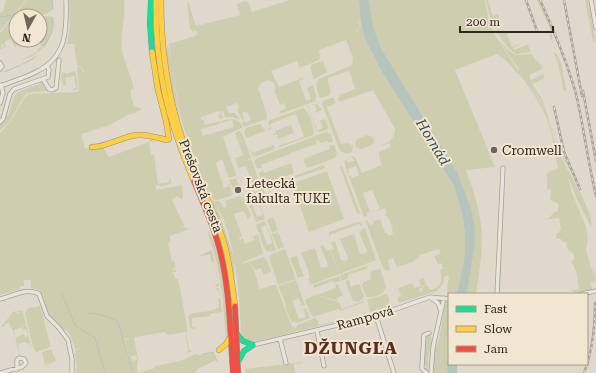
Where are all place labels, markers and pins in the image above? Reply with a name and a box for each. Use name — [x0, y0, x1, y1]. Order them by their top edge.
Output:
place label: Cromwell — [502, 143, 562, 158]
marker: Cromwell — [489, 145, 499, 155]
place label: Letecká fakulta TUKE — [246, 176, 330, 206]
marker: Letecká fakulta TUKE — [233, 185, 243, 195]

